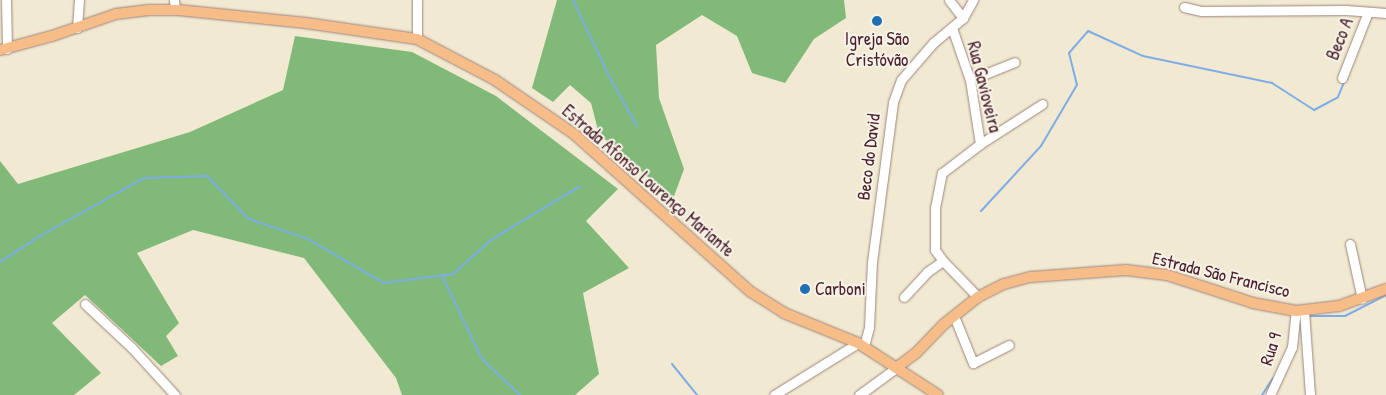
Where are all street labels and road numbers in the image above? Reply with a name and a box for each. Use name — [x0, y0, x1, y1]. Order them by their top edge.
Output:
street label: Beco A — [1322, 15, 1358, 63]
street label: Rua Gavioveira — [962, 39, 1006, 135]
street label: Estrada Afonso Lourenço Mariante — [557, 100, 739, 262]
street label: Beco do David — [853, 113, 885, 201]
street label: Estrada São Francisco — [1150, 247, 1292, 303]
street label: Rua 9 — [1256, 330, 1286, 368]

